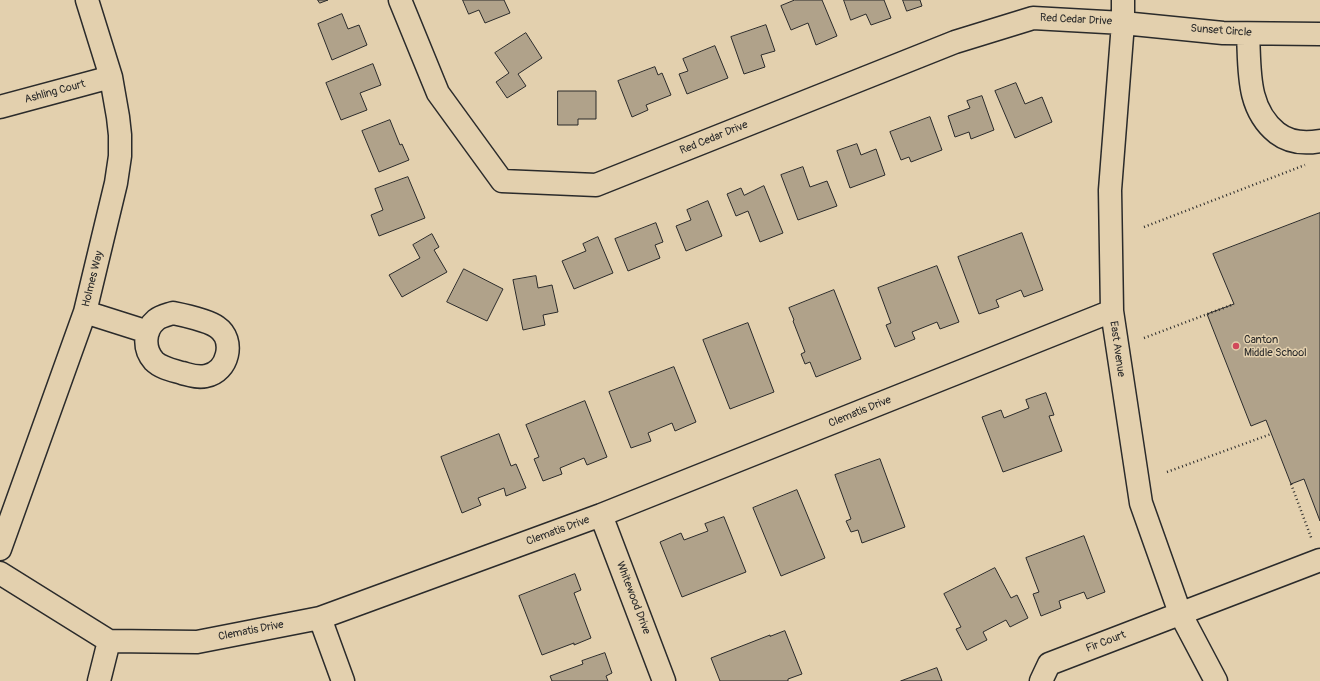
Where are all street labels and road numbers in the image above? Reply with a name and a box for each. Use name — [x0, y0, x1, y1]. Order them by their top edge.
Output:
street label: Red Cedar Drive — [1040, 12, 1112, 28]
street label: Sunset Circle — [1190, 22, 1252, 40]
street label: Ashling Court — [23, 78, 87, 106]
street label: Red Cedar Drive — [678, 118, 750, 158]
street label: Holmes Way — [80, 250, 106, 308]
street label: East Avenue — [1107, 320, 1127, 378]
street label: Clematis Drive — [827, 393, 893, 431]
street label: Clematis Drive — [525, 513, 591, 549]
street label: Whitewood Drive — [613, 560, 653, 636]
street label: Clematis Drive — [217, 618, 285, 644]
street label: Fir Court — [1084, 628, 1128, 656]

